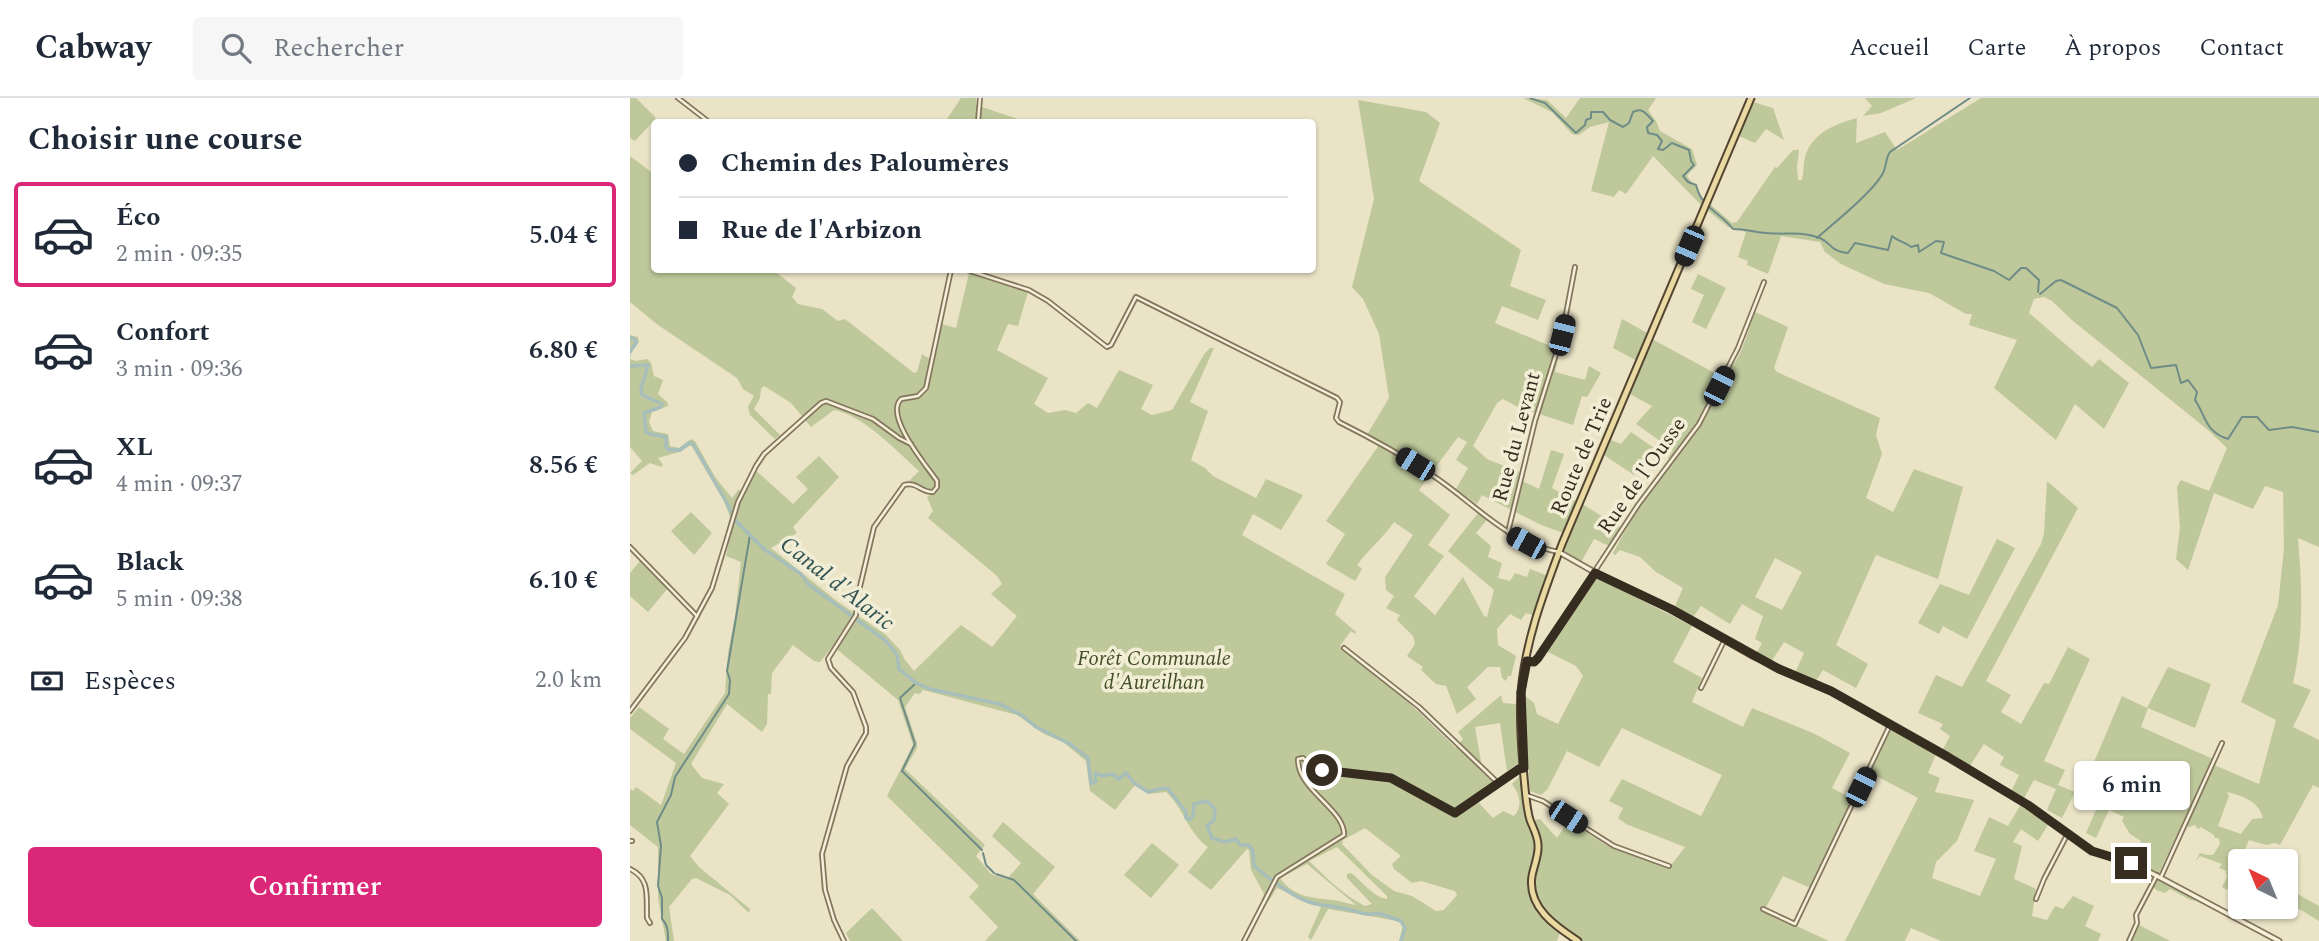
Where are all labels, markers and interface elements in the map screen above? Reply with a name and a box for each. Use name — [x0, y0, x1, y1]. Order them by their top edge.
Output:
search box — [193, 17, 683, 80]
text: Cabway — [35, 23, 151, 73]
text: Rechercher — [273, 28, 404, 68]
icon: search — [217, 29, 255, 67]
text: Accueil — [1849, 30, 1929, 66]
text: Carte — [1967, 30, 2026, 66]
text: À propos — [2064, 30, 2161, 66]
text: Contact — [2199, 30, 2284, 66]
text: Choisir une course — [28, 115, 303, 164]
text: Chemin des Paloumères — [721, 143, 1009, 183]
text: Éco — [116, 197, 160, 237]
icon: car — [32, 203, 95, 266]
text: Rue de l'Arbizon — [721, 210, 922, 250]
text: 5.04 € — [529, 215, 598, 255]
car — [1672, 223, 1707, 269]
text: 2 min · 09:35 — [116, 237, 243, 272]
text: Confort — [116, 312, 210, 352]
car — [1547, 312, 1578, 358]
icon: car — [32, 318, 95, 381]
text: 6.80 € — [529, 330, 598, 370]
text: 3 min · 09:36 — [116, 352, 243, 387]
car — [1701, 363, 1738, 409]
street label: Rue du Levant — [1484, 368, 1550, 506]
street label: Route de Trie — [1543, 392, 1621, 520]
street label: Rue de l'Ousse — [1590, 411, 1694, 541]
text: XL — [116, 427, 153, 467]
icon: car — [32, 433, 95, 496]
car — [1392, 444, 1439, 484]
text: 8.56 € — [529, 445, 598, 485]
text: 4 min · 09:37 — [116, 467, 243, 502]
car — [1503, 524, 1550, 562]
water label: Canal d'Alaric — [772, 528, 902, 640]
text: Black — [116, 542, 184, 582]
icon: car — [32, 548, 95, 611]
text: 6.10 € — [529, 560, 598, 600]
text: 5 min · 09:38 — [116, 582, 243, 617]
park label: Forêt Communale d'Aureilhan — [1077, 643, 1231, 699]
text: Espèces — [84, 661, 176, 701]
icon: cash — [28, 662, 66, 700]
text: 2.0 km — [535, 663, 602, 698]
route start — [1306, 754, 1338, 786]
callout: 6 min — [2073, 762, 2189, 810]
car — [1843, 764, 1880, 810]
text: 6 min — [2102, 768, 2162, 803]
car — [1545, 797, 1592, 837]
button: Confirmer — [28, 847, 602, 927]
route end — [2115, 847, 2147, 879]
north arrow — [2228, 849, 2298, 919]
map controls — [2228, 849, 2298, 919]

